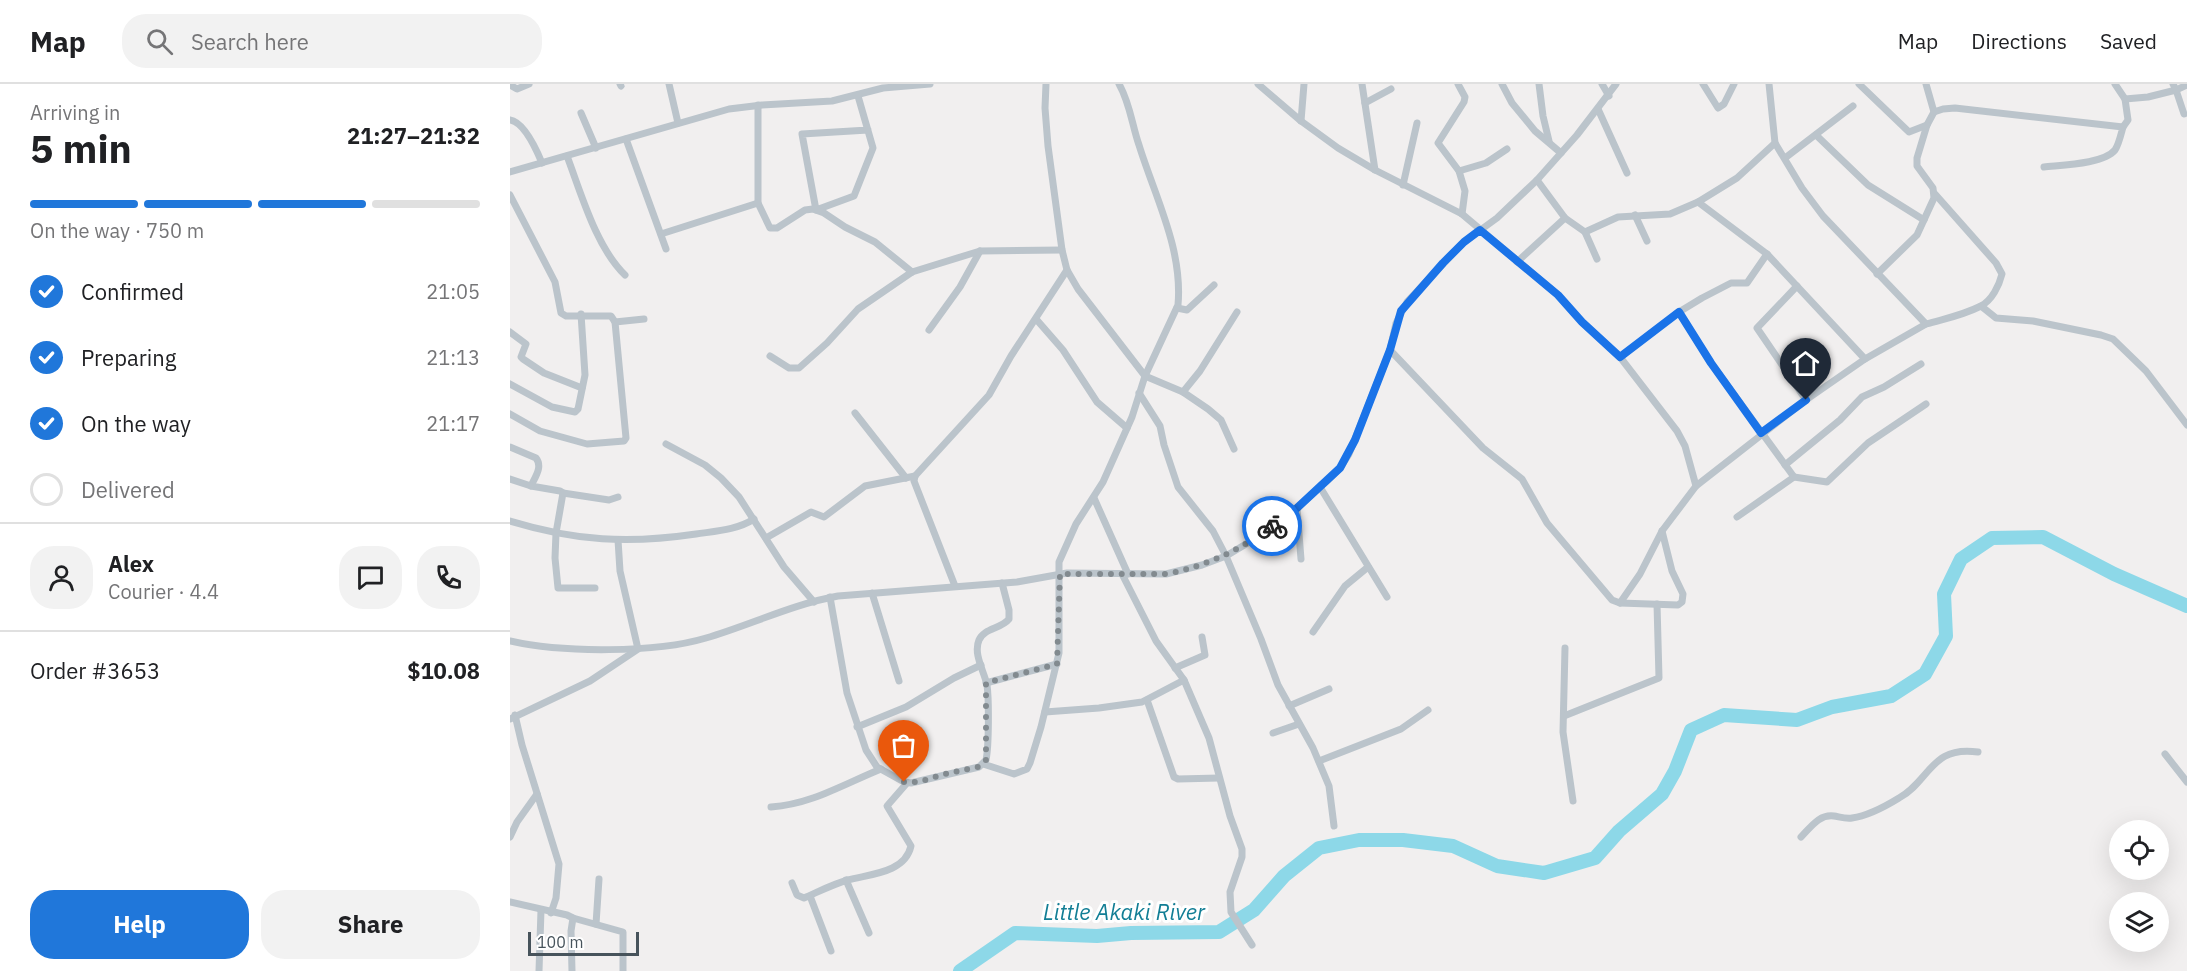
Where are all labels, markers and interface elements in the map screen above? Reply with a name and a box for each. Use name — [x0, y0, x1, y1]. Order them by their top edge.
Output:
search box — [122, 14, 542, 68]
text: Map — [30, 23, 86, 60]
icon: search — [143, 25, 176, 58]
text: Search here — [191, 27, 309, 56]
text: Map — [1898, 27, 1938, 55]
text: Directions — [1971, 27, 2067, 55]
text: Saved — [2100, 27, 2157, 55]
text: Arriving in — [30, 99, 120, 126]
text: 21:27–21:32 — [347, 121, 480, 150]
text: 5 min — [30, 123, 132, 174]
text: On the way · 750 m — [30, 217, 204, 244]
icon: check — [30, 275, 63, 308]
text: Confirmed — [81, 277, 184, 306]
text: 21:05 — [426, 278, 480, 305]
pin — [1780, 338, 1831, 400]
icon: check — [30, 341, 63, 374]
text: Preparing — [81, 343, 176, 372]
text: 21:13 — [426, 344, 480, 371]
icon: home — [1789, 347, 1822, 380]
icon: check — [30, 407, 63, 440]
text: On the way — [81, 409, 191, 438]
text: 21:17 — [426, 410, 480, 437]
text: Delivered — [81, 475, 175, 504]
courier — [1242, 496, 1302, 556]
icon: bike — [1256, 510, 1289, 543]
button: person — [30, 546, 93, 609]
button: chat — [339, 546, 402, 609]
button: phone — [417, 546, 480, 609]
text: Alex — [108, 549, 154, 578]
text: Courier · 4.4 — [108, 578, 219, 605]
text: Order #3653 — [30, 656, 160, 685]
text: $10.08 — [407, 656, 480, 685]
pin — [878, 720, 929, 782]
icon: bag — [887, 729, 920, 762]
map controls — [2109, 820, 2169, 952]
button: locate — [2109, 820, 2169, 880]
button: Help — [30, 890, 249, 959]
button: Share — [261, 890, 480, 959]
button: layers — [2109, 892, 2169, 952]
water label: Little Akaki River — [1043, 897, 1206, 926]
scale bar — [528, 929, 639, 956]
text: 100 m — [537, 932, 584, 952]

